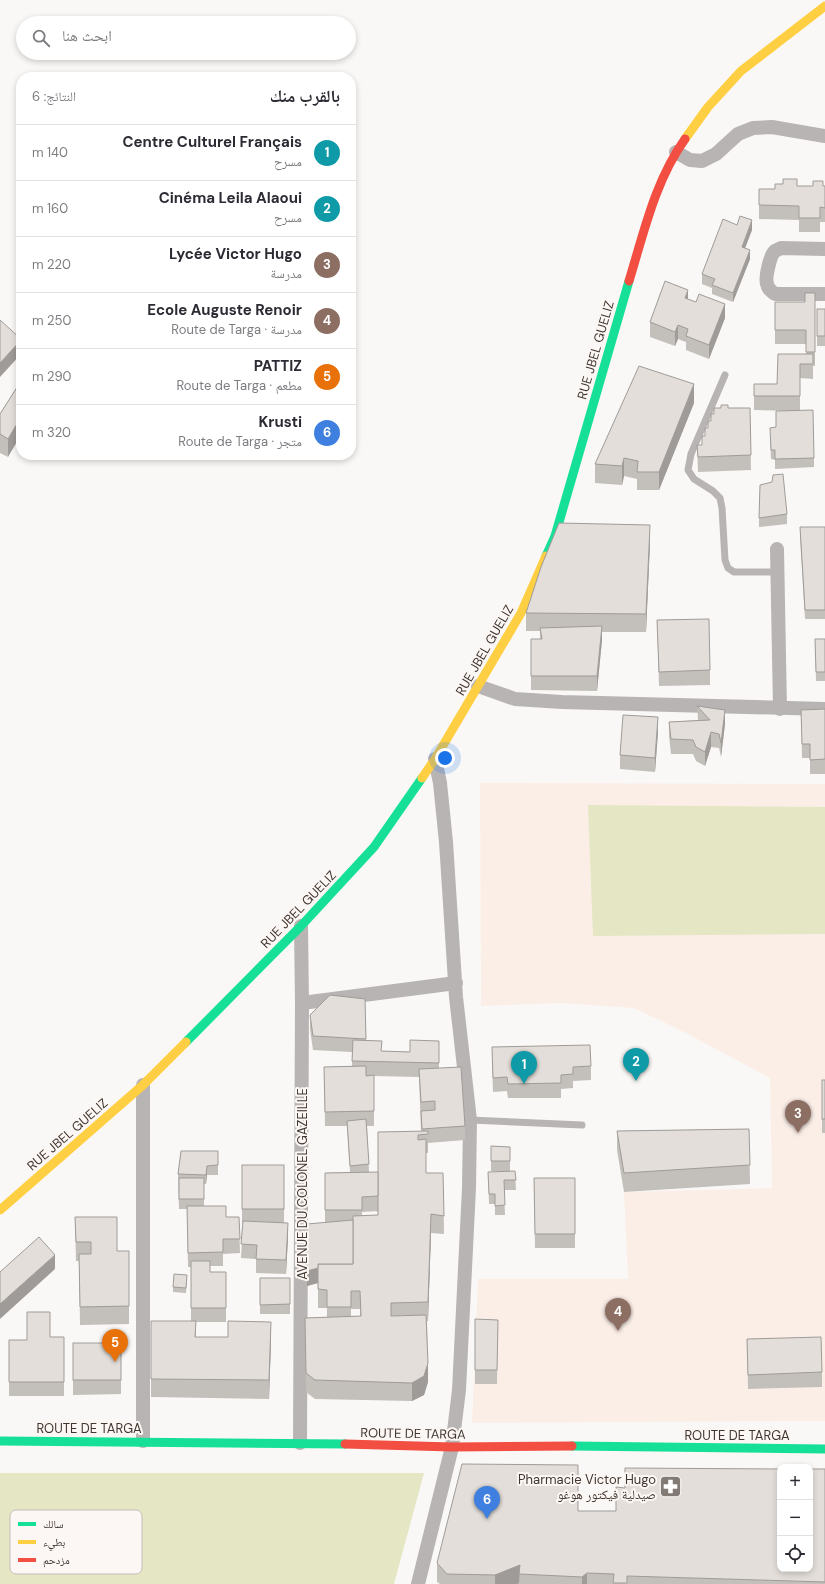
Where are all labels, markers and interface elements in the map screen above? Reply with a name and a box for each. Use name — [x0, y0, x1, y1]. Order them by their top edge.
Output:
search box — [16, 16, 356, 60]
text: ابحث هنا — [62, 26, 112, 46]
icon: search — [30, 27, 52, 49]
text: بالقرب منك — [270, 85, 340, 107]
text: النتائج: 6 — [32, 88, 76, 105]
text: Centre Culturel Français — [122, 132, 302, 152]
text: 140 m — [32, 144, 68, 161]
text: 1 — [325, 144, 329, 161]
text: مسرح — [274, 153, 302, 170]
text: Cinéma Leila Alaoui — [159, 188, 302, 208]
text: 160 m — [32, 200, 68, 217]
text: 2 — [323, 200, 331, 217]
text: مسرح — [274, 209, 302, 226]
text: Lycée Victor Hugo — [169, 244, 302, 264]
text: 220 m — [32, 256, 71, 273]
text: 3 — [323, 256, 331, 273]
text: مدرسة — [270, 265, 302, 282]
street label: RUE JBEL GUELIZ — [573, 299, 618, 401]
text: Ecole Auguste Renoir — [147, 300, 302, 320]
text: 250 m — [32, 312, 71, 329]
text: 4 — [323, 312, 331, 329]
text: مدرسة · Route de Targa — [171, 321, 302, 338]
text: PATTIZ — [254, 356, 302, 376]
text: 290 m — [32, 368, 71, 385]
text: 5 — [323, 368, 331, 385]
text: مطعم · Route de Targa — [177, 377, 302, 394]
text: Krusti — [258, 412, 302, 432]
text: 320 m — [32, 424, 71, 441]
text: 6 — [323, 424, 331, 441]
text: متجر · Route de Targa — [178, 433, 302, 450]
street label: RUE JBEL GUELIZ — [452, 602, 517, 699]
your location — [435, 748, 455, 768]
street label: RUE JBEL GUELIZ — [257, 867, 340, 952]
pin: 2 — [623, 1048, 649, 1081]
pin: 1 — [511, 1051, 537, 1084]
street label: AVENUE DU COLONEL GAZEILLE — [294, 1088, 311, 1280]
street label: RUE JBEL GUELIZ — [23, 1095, 111, 1174]
pin: 3 — [785, 1100, 811, 1133]
pin: 4 — [605, 1298, 631, 1331]
pin: 5 — [102, 1329, 128, 1362]
street label: ROUTE DE TARGA — [36, 1420, 142, 1437]
street label: ROUTE DE TARGA — [360, 1424, 466, 1443]
street label: ROUTE DE TARGA — [684, 1427, 790, 1444]
map controls — [777, 1464, 813, 1572]
button: + — [777, 1464, 813, 1500]
place label: Pharmacie Victor Hugo صيدلية فيكتور هوغو — [518, 1471, 656, 1503]
pharmacy icon: Pharmacie Victor Hugo صيدلية فيكتور هوغو — [658, 1473, 684, 1499]
pin: 6 — [474, 1486, 500, 1519]
button: − — [777, 1500, 813, 1536]
legend — [10, 1510, 142, 1574]
text: سالك — [43, 1517, 63, 1531]
text: بطيء — [43, 1535, 65, 1551]
button: locate — [777, 1536, 813, 1572]
text: مزدحم — [43, 1553, 70, 1568]

